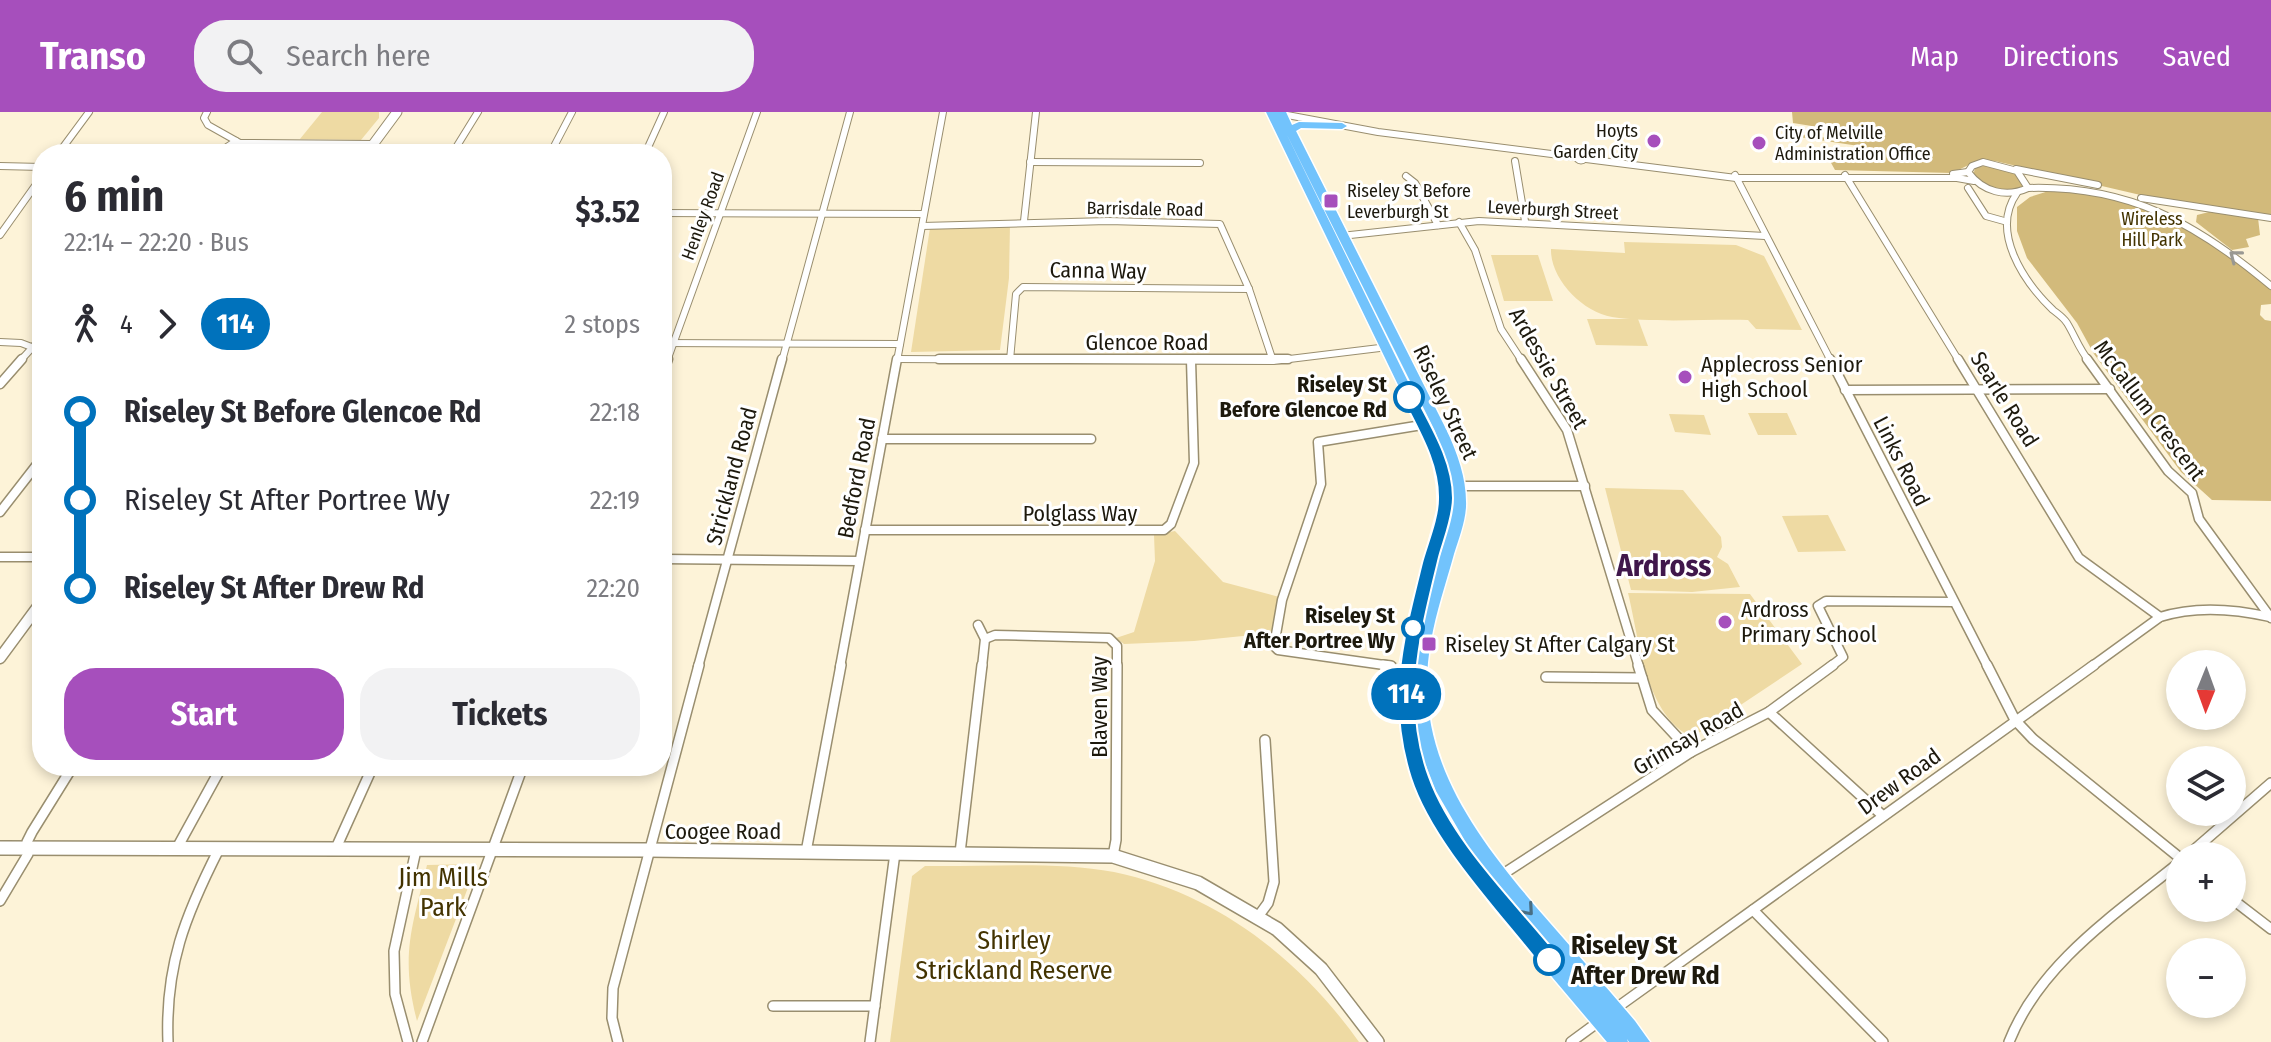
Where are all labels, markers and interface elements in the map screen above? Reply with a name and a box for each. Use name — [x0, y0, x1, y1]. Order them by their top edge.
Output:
search box — [194, 20, 754, 92]
text: Transo — [40, 33, 146, 79]
icon: search — [222, 34, 266, 78]
text: Search here — [286, 38, 431, 74]
text: Map — [1910, 40, 1959, 73]
text: Directions — [2003, 40, 2119, 73]
text: Saved — [2163, 40, 2231, 73]
place label: Hoyts Garden City — [1553, 120, 1638, 163]
place label: City of Melville Administration Office — [1775, 122, 1931, 165]
marker: Hoyts Garden City — [1645, 132, 1663, 150]
marker: City of Melville Administration Office — [1750, 134, 1768, 152]
street label: Henley Road — [677, 169, 729, 263]
text: 6 min — [64, 170, 164, 223]
place label: Riseley St Before Leverburgh St — [1347, 180, 1471, 223]
marker: Riseley St Before Leverburgh St — [1322, 192, 1340, 210]
text: $3.52 — [575, 194, 640, 230]
street label: Leverburgh Street — [1487, 196, 1619, 224]
street label: Barrisdale Road — [1086, 197, 1204, 221]
park label: Wireless Hill Park — [2121, 208, 2183, 251]
text: 22:14 – 22:20 · Bus — [64, 227, 249, 258]
one-way arrow — [2229, 251, 2244, 265]
street label: Canna Way — [1049, 256, 1147, 285]
icon: walk — [64, 302, 108, 346]
icon: forward — [145, 302, 189, 346]
street label: Ardessie Street — [1503, 303, 1595, 434]
text: 114 — [217, 307, 254, 340]
text: 4 — [120, 309, 133, 340]
text: 2 stops — [565, 309, 640, 340]
street label: Glencoe Road — [1086, 329, 1208, 356]
street label: McCallum Crescent — [2088, 335, 2212, 486]
street label: Riseley Street — [1407, 341, 1484, 465]
street label: Searle Road — [1965, 347, 2044, 452]
place label: Applecross Senior High School — [1701, 351, 1863, 403]
marker: Applecross Senior High School — [1676, 368, 1694, 386]
place label: Riseley St Before Glencoe Rd — [1219, 371, 1387, 423]
marker: Riseley St Before Glencoe Rd — [1394, 382, 1424, 412]
text: Riseley St Before Glencoe Rd — [124, 394, 481, 430]
text: 22:18 — [589, 397, 640, 428]
street label: Strickland Road — [700, 404, 763, 548]
street label: Links Road — [1867, 412, 1936, 511]
street label: Bedford Road — [832, 415, 881, 541]
text: Riseley St After Portree Wy — [124, 482, 450, 518]
text: 22:19 — [590, 485, 640, 516]
street label: Polglass Way — [1023, 500, 1138, 527]
district label: Ardross — [1615, 548, 1712, 584]
text: Riseley St After Drew Rd — [124, 570, 424, 606]
text: 22:20 — [587, 573, 640, 604]
place label: Ardross Primary School — [1741, 596, 1877, 648]
place label: Riseley St After Portree Wy — [1243, 602, 1396, 654]
marker: Ardross Primary School — [1716, 613, 1734, 631]
marker: Riseley St After Portree Wy — [1402, 617, 1424, 639]
place label: Riseley St After Calgary St — [1445, 631, 1676, 658]
marker: Riseley St After Calgary St — [1420, 635, 1438, 653]
north arrow — [2166, 650, 2246, 730]
map controls — [2166, 650, 2246, 1018]
street label: Blaven Way — [1086, 656, 1113, 758]
button: Start — [64, 668, 344, 760]
button: Tickets — [360, 668, 640, 760]
line badge: 114 — [1360, 668, 1452, 720]
text: 114 — [1387, 677, 1425, 710]
street label: Grimsay Road — [1628, 696, 1748, 781]
street label: Drew Road — [1853, 742, 1946, 821]
button: layers — [2166, 746, 2246, 826]
street label: Coogee Road — [665, 818, 781, 845]
button: + — [2166, 842, 2246, 922]
park label: Jim Mills Park — [398, 862, 488, 923]
one-way arrow — [1518, 900, 1533, 915]
park label: Shirley Strickland Reserve — [915, 925, 1113, 986]
place label: Riseley St After Drew Rd — [1570, 930, 1720, 991]
button: − — [2166, 938, 2246, 1018]
marker: Riseley St After Drew Rd — [1534, 945, 1564, 975]

